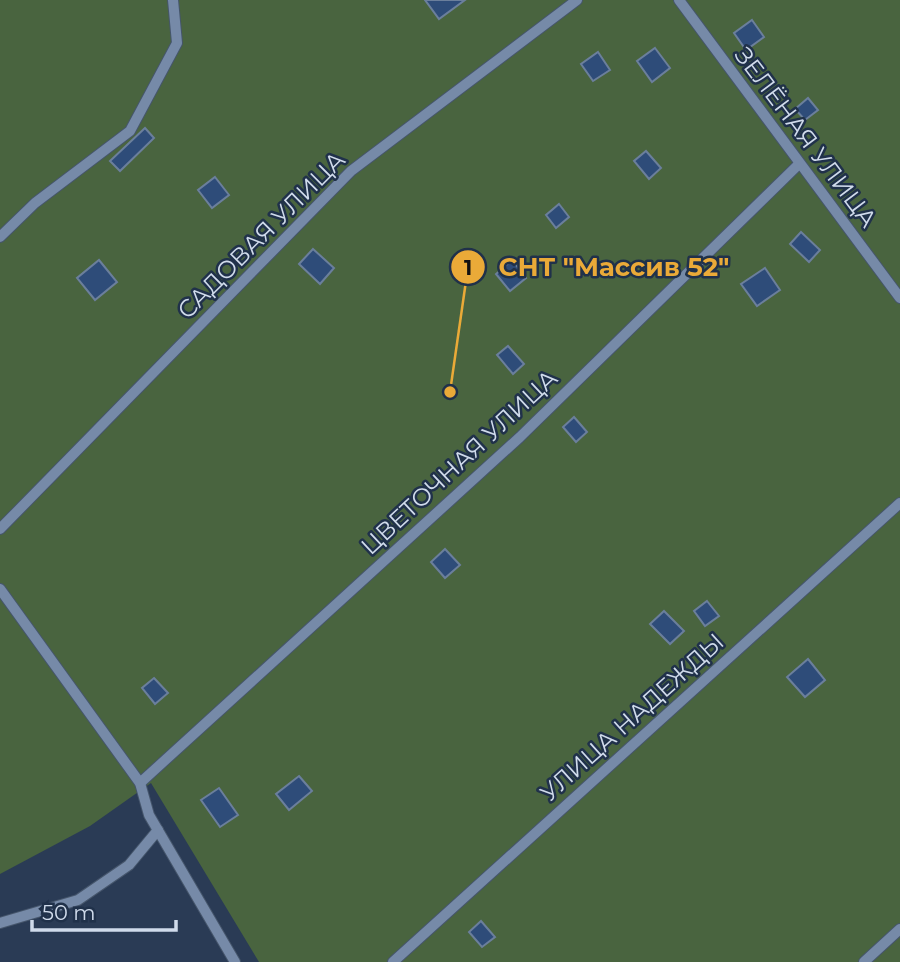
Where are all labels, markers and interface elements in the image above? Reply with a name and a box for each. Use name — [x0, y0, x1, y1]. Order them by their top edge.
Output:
street label: ЗЕЛЁНАЯ УЛИЦА — [729, 41, 883, 233]
street label: САДОВАЯ УЛИЦА — [171, 145, 351, 325]
callout: СНТ "Массив 52" — [450, 244, 744, 291]
text: СНТ "Массив 52" — [499, 251, 729, 283]
text: 1 — [464, 255, 472, 280]
street label: ЦВЕТОЧНАЯ УЛИЦА — [355, 363, 563, 561]
street label: УЛИЦА НАДЕЖДЫ — [534, 627, 730, 807]
scale bar — [32, 888, 175, 932]
text: 50 m — [42, 900, 96, 925]

